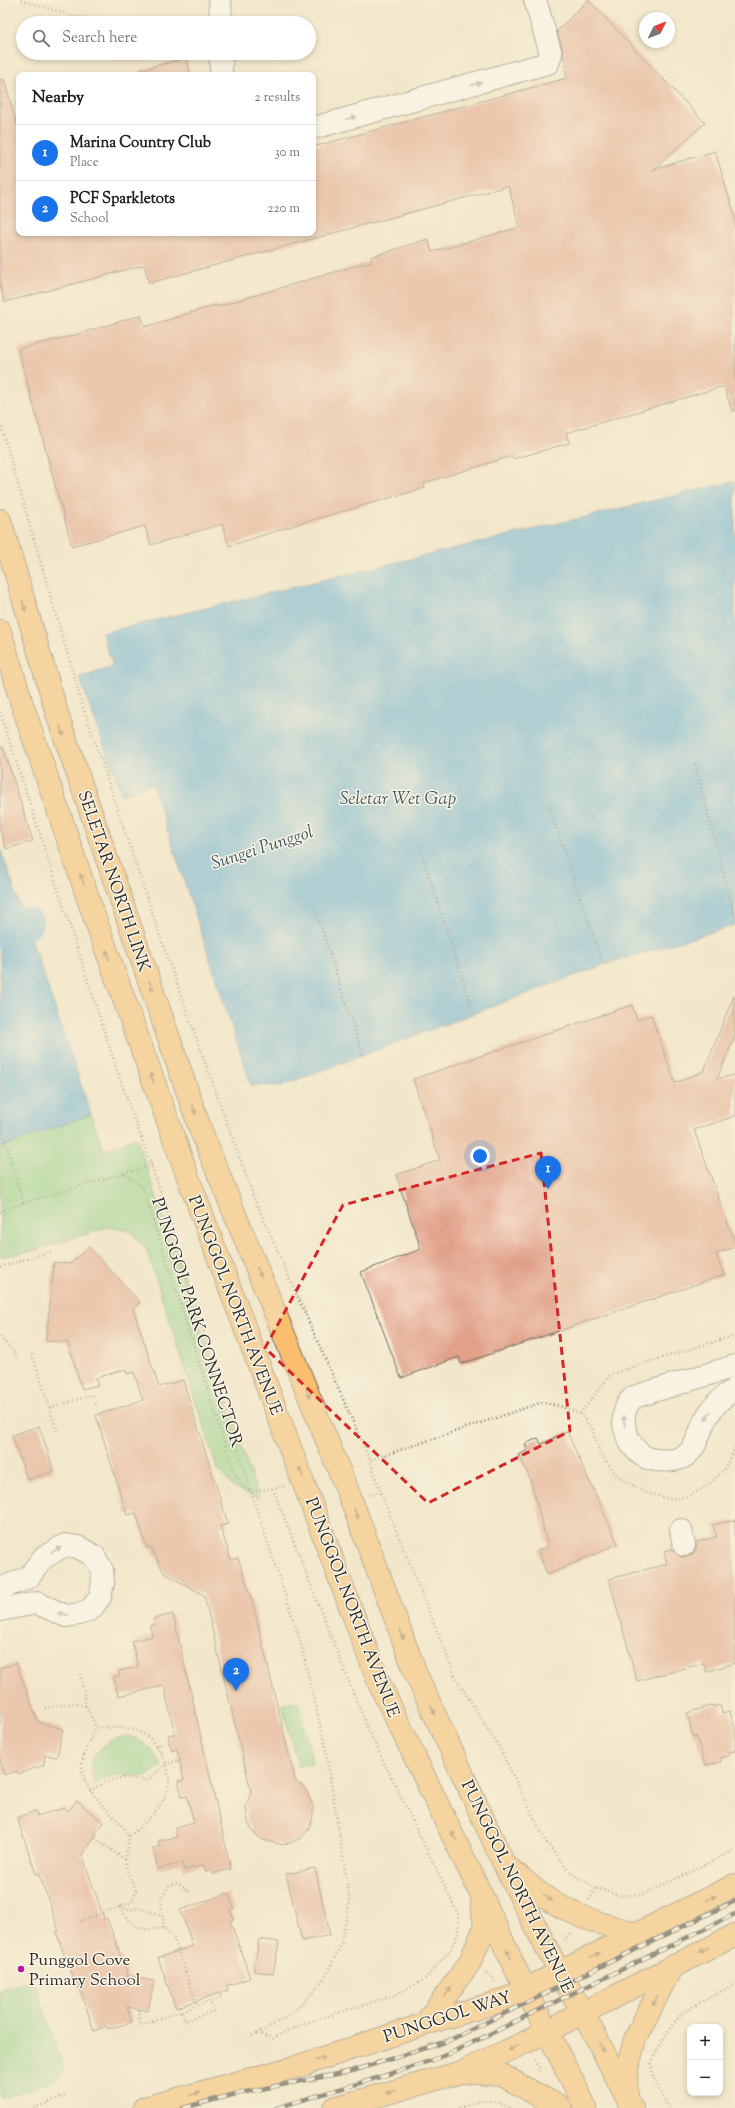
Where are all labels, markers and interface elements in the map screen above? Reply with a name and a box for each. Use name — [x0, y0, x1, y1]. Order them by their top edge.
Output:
north arrow — [639, 12, 675, 48]
search box — [16, 16, 316, 60]
icon: search — [30, 27, 52, 49]
text: Search here — [62, 28, 137, 49]
one-way arrow — [470, 81, 482, 87]
text: Nearby — [32, 86, 84, 110]
text: 2 results — [255, 89, 300, 107]
one-way arrow — [345, 115, 357, 121]
text: Marina Country Club — [70, 133, 211, 154]
text: 1 — [43, 144, 47, 162]
text: 30 m — [274, 144, 300, 162]
text: Place — [70, 154, 99, 172]
text: PCF Sparkletots — [70, 189, 175, 210]
text: 2 — [42, 200, 48, 218]
text: 220 m — [267, 200, 300, 218]
text: School — [70, 210, 109, 228]
one-way arrow — [21, 601, 27, 613]
one-way arrow — [60, 725, 66, 737]
water label: Seletar Wet Gap — [340, 787, 457, 813]
street label: SELETAR NORTH LINK — [71, 788, 155, 976]
water label: Sungei Punggol — [208, 820, 317, 878]
one-way arrow — [78, 873, 84, 885]
one-way arrow — [105, 949, 111, 961]
one-way arrow — [149, 980, 155, 992]
one-way arrow — [149, 1071, 155, 1083]
one-way arrow — [191, 1103, 197, 1115]
your location — [470, 1146, 490, 1166]
pin: 1 — [535, 1156, 561, 1189]
street label: PUNGGOL NORTH AVENUE — [181, 1192, 287, 1419]
street label: PUNGGOL PARK CONNECTOR — [144, 1195, 248, 1451]
one-way arrow — [256, 1267, 262, 1278]
one-way arrow — [305, 1388, 311, 1400]
one-way arrow — [704, 1411, 712, 1421]
one-way arrow — [621, 1415, 627, 1427]
one-way arrow — [297, 1465, 303, 1477]
street label: PUNGGOL NORTH AVENUE — [298, 1494, 404, 1721]
one-way arrow — [354, 1508, 360, 1520]
one-way arrow — [50, 1546, 62, 1553]
one-way arrow — [56, 1611, 69, 1617]
one-way arrow — [399, 1630, 405, 1642]
pin: 2 — [223, 1658, 249, 1691]
one-way arrow — [430, 1704, 436, 1715]
street label: PUNGGOL NORTH AVENUE — [454, 1776, 578, 1997]
one-way arrow — [451, 1831, 457, 1842]
one-way arrow — [542, 1894, 553, 1902]
one-way arrow — [705, 1894, 717, 1901]
one-way arrow — [698, 1947, 709, 1953]
one-way arrow — [505, 1948, 511, 1960]
place label: Punggol Cove Primary School — [29, 1949, 141, 1993]
one-way arrow — [589, 1952, 600, 1959]
marker: Punggol Cove Primary School — [16, 1964, 26, 1974]
street label: PUNGGOL WAY — [381, 1986, 515, 2050]
one-way arrow — [444, 1987, 452, 1998]
one-way arrow — [651, 1995, 658, 2006]
map controls — [687, 2024, 723, 2096]
button: + — [687, 2024, 723, 2060]
one-way arrow — [598, 2042, 604, 2053]
one-way arrow — [506, 2046, 518, 2052]
one-way arrow — [314, 2056, 326, 2062]
button: − — [687, 2060, 723, 2096]
one-way arrow — [385, 2090, 397, 2096]
one-way arrow — [189, 2091, 201, 2097]

